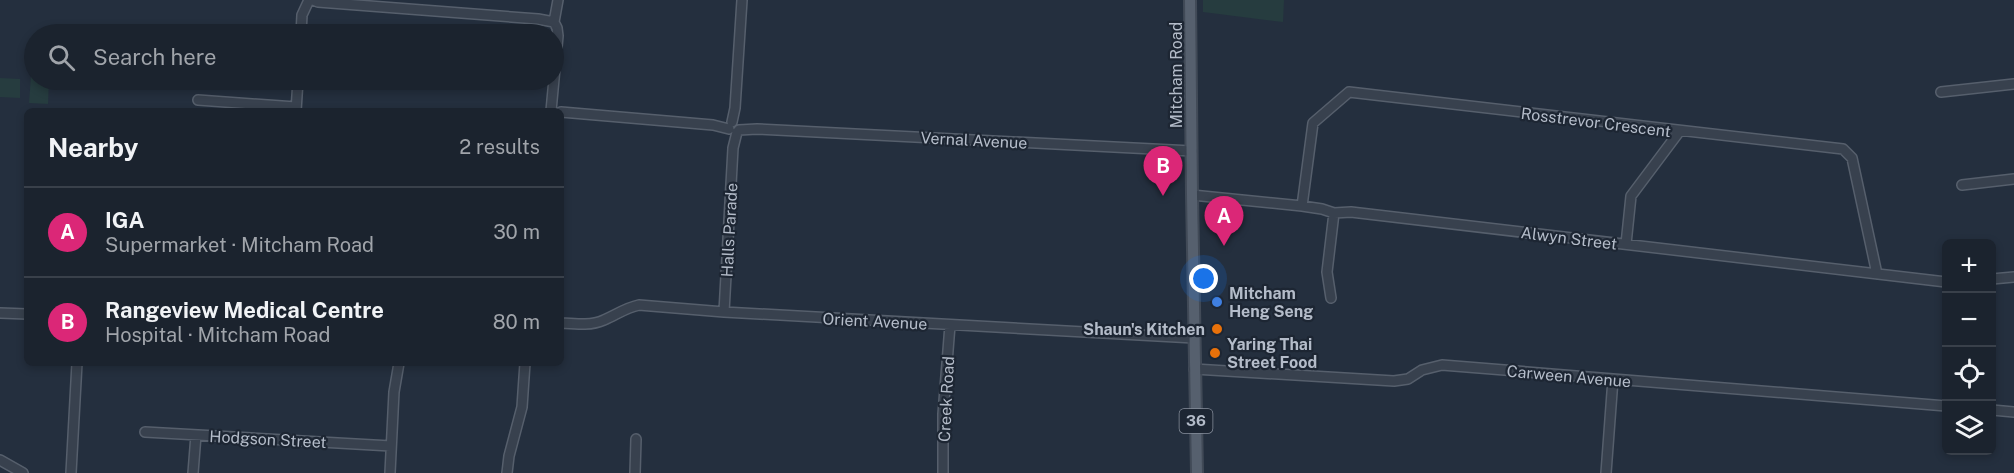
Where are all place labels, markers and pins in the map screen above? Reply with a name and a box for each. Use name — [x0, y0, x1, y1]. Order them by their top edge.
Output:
pin: B — [1144, 146, 1182, 196]
pin: A — [1204, 196, 1244, 246]
place label: Mitcham Heng Seng — [1229, 284, 1313, 321]
marker: Mitcham Heng Seng — [1210, 295, 1224, 309]
place label: Shaun's Kitchen — [1083, 320, 1205, 339]
marker: Shaun's Kitchen — [1210, 322, 1224, 336]
place label: Yaring Thai Street Food — [1227, 335, 1317, 372]
marker: Yaring Thai Street Food — [1208, 346, 1222, 360]

